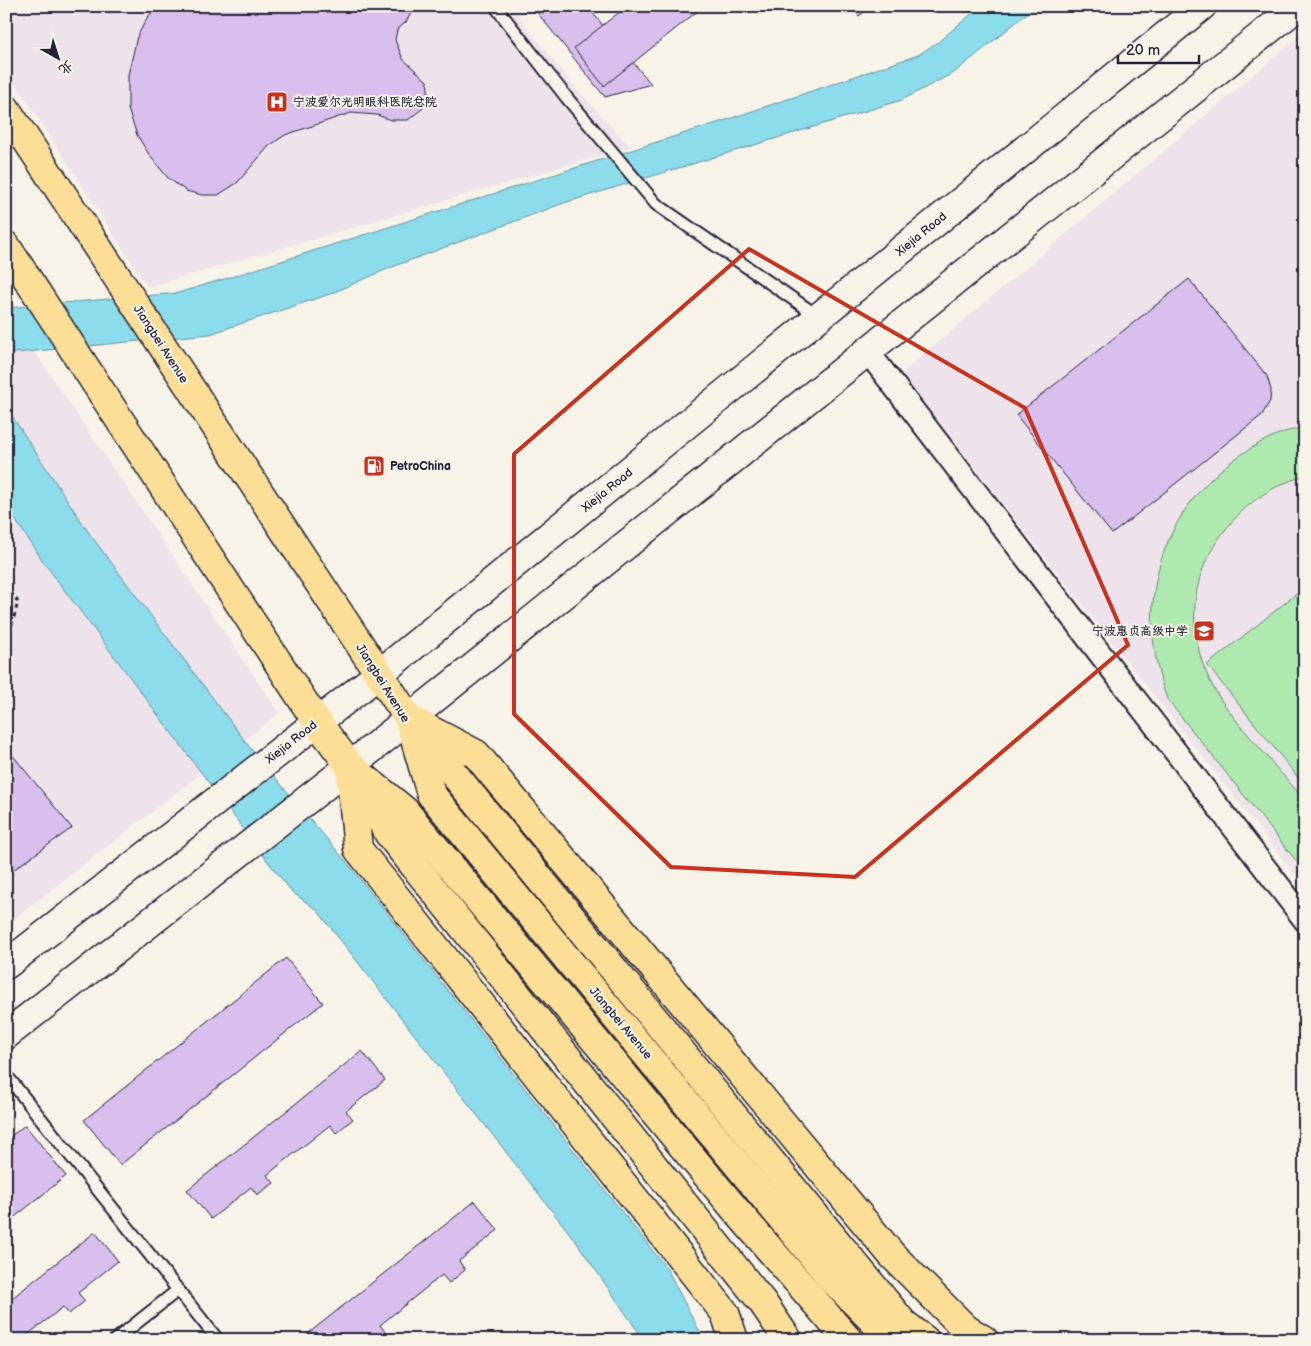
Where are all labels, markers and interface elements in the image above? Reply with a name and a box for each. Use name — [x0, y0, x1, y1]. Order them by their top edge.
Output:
north arrow — [32, 32, 82, 82]
scale bar — [1118, 32, 1200, 64]
text: 20 m — [1126, 41, 1160, 60]
text: 北 — [55, 57, 77, 79]
hospital icon: 宁波爱尔光明眼科医院总院 — [265, 90, 289, 114]
place label: 宁波爱尔光明眼科医院总院 — [293, 95, 437, 110]
street label: Xiejia Road — [892, 209, 950, 260]
street label: Jiangbei Avenue — [130, 302, 191, 386]
fuel station icon: PetroChina — [362, 454, 386, 478]
place label: PetroChina — [390, 459, 451, 474]
street label: Xiejia Road — [578, 465, 636, 516]
school or university icon: 宁波惠贞高级中学 — [1192, 619, 1216, 643]
place label: 宁波惠贞高级中学 — [1092, 624, 1188, 639]
street label: Jiangbei Avenue — [352, 641, 413, 725]
street label: Xiejia Road — [262, 718, 320, 768]
street label: Jiangbei Avenue — [586, 984, 655, 1063]

